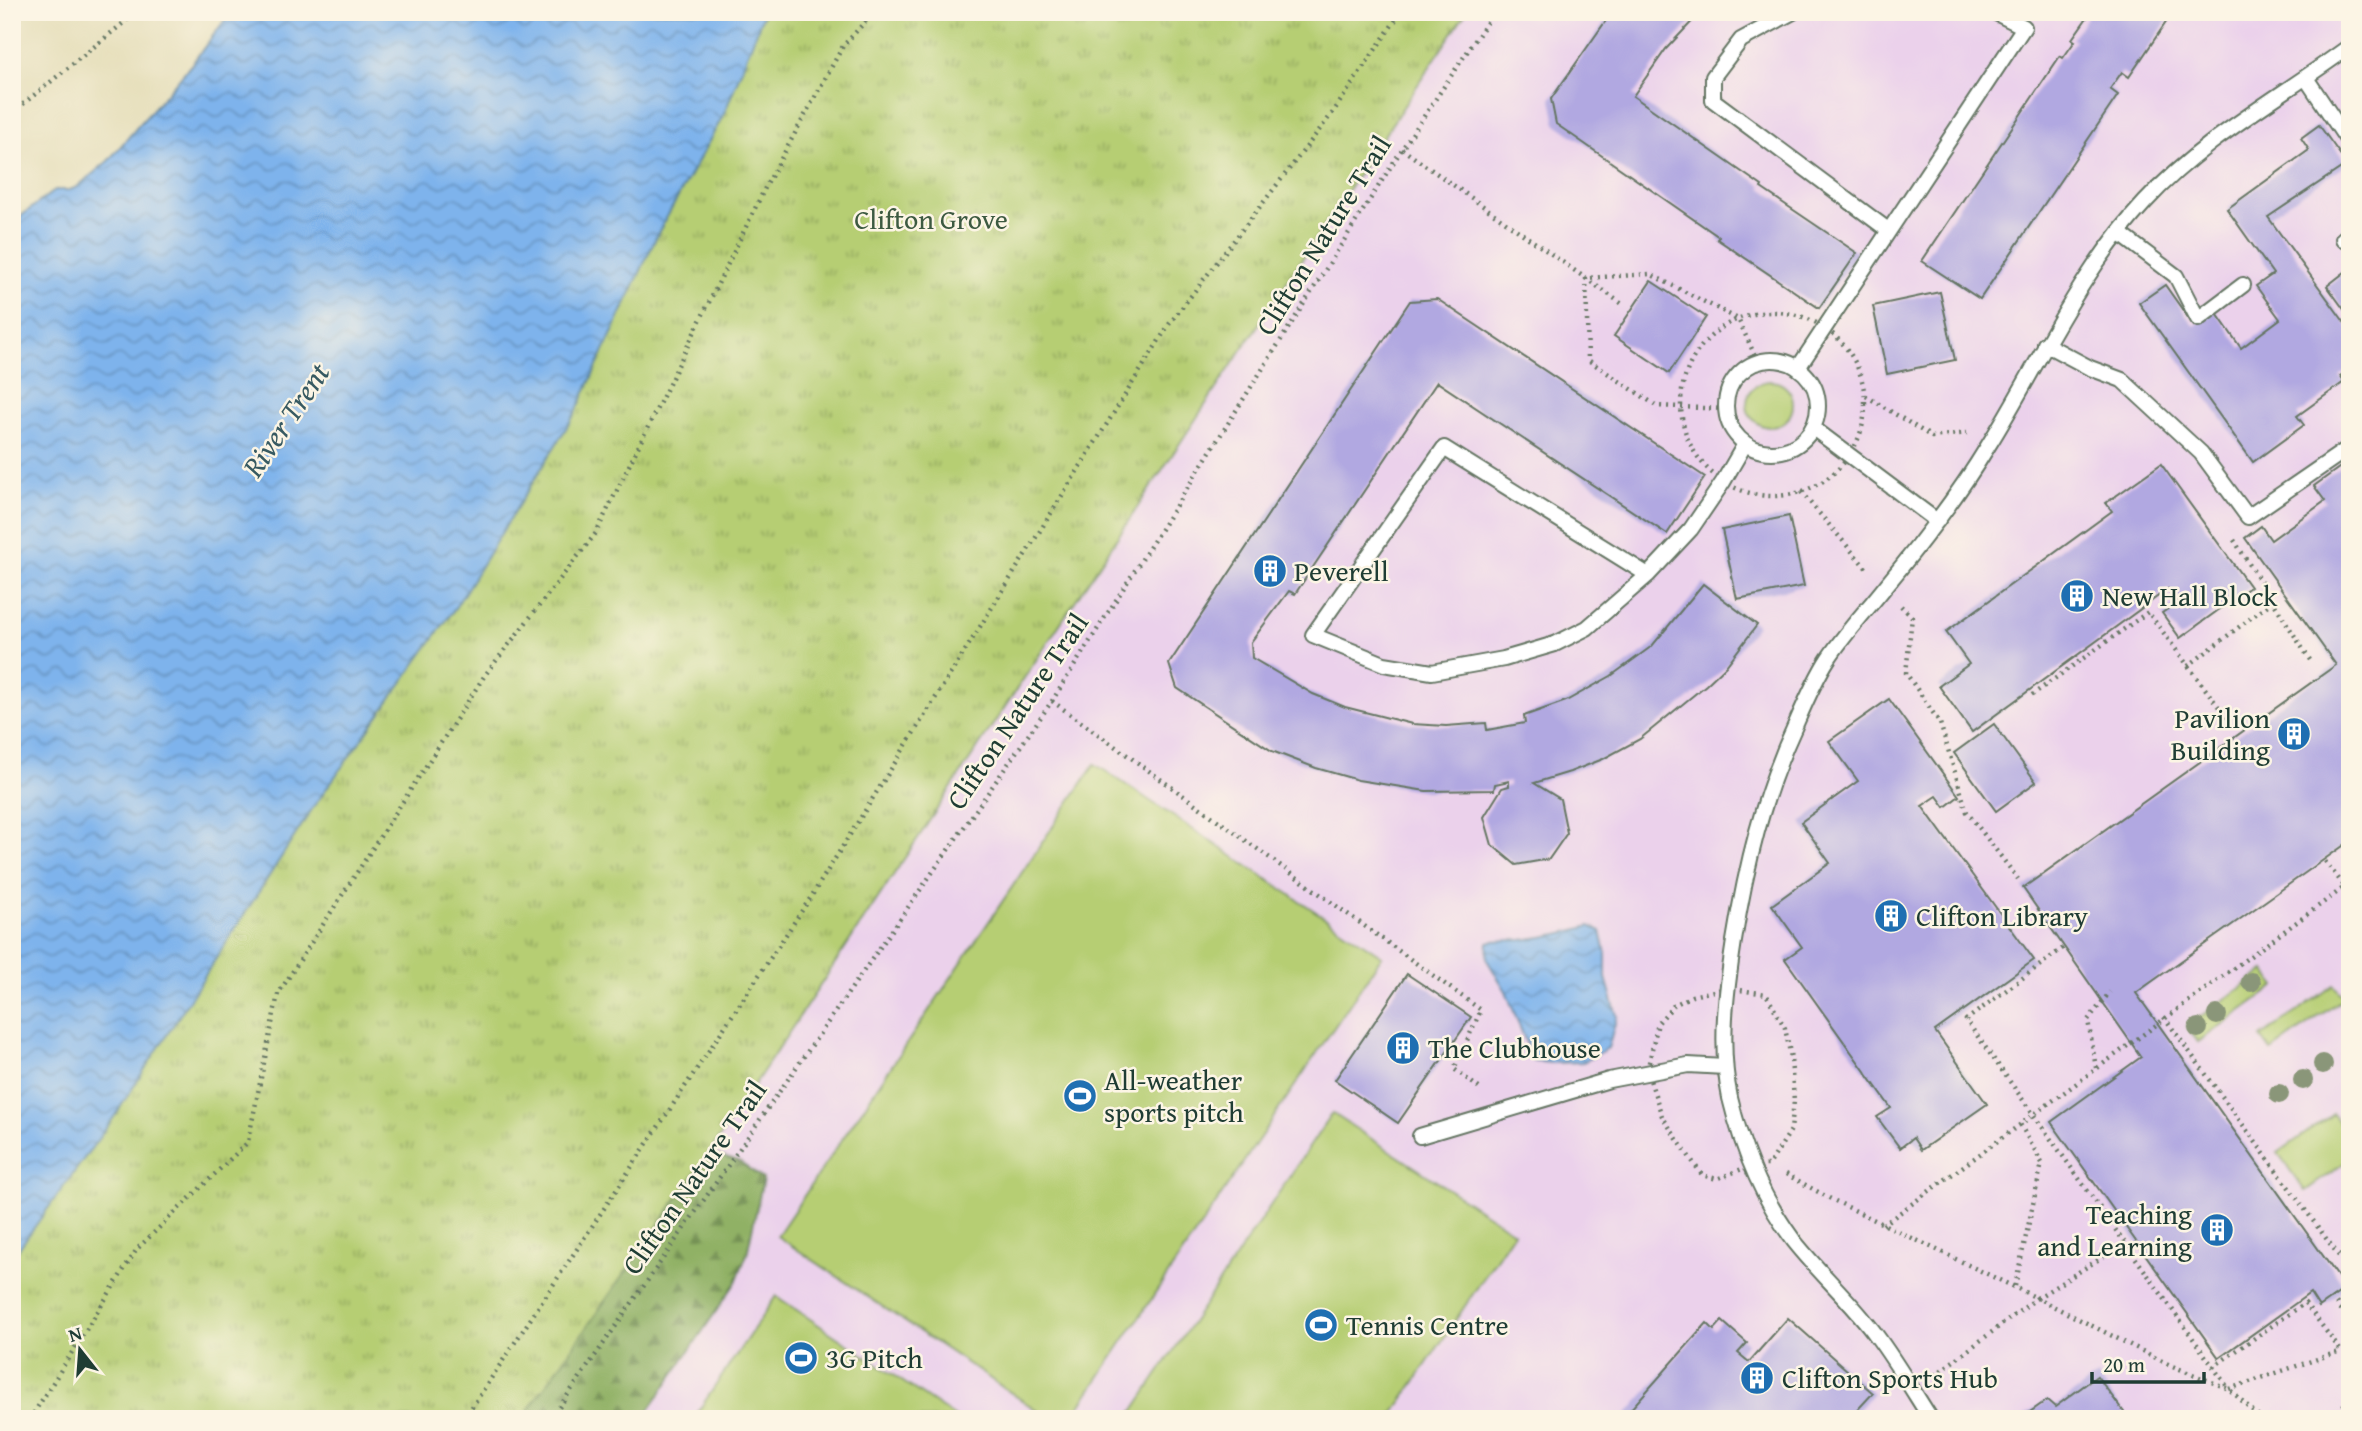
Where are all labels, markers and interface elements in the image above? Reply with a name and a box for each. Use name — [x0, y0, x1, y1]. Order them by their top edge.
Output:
street label: Clifton Nature Trail — [1245, 127, 1401, 343]
park label: Clifton Grove — [854, 198, 1008, 239]
water label: River Trent — [230, 353, 340, 486]
place label: Peverell — [1294, 550, 1389, 591]
building icon: Peverell — [1251, 552, 1289, 590]
place label: New Hall Block — [2102, 575, 2278, 616]
building icon: New Hall Block — [2058, 577, 2096, 615]
street label: Clifton Nature Trail — [936, 604, 1098, 817]
place label: Pavilion Building — [2171, 697, 2270, 770]
building icon: Pavilion Building — [2275, 715, 2313, 753]
place label: Clifton Library — [1916, 895, 2088, 936]
building icon: Clifton Library — [1872, 897, 1910, 935]
place label: The Clubhouse — [1428, 1027, 1601, 1068]
building icon: The Clubhouse — [1384, 1029, 1422, 1067]
place label: All-weather sports pitch — [1104, 1059, 1244, 1132]
street label: Clifton Nature Trail — [611, 1071, 776, 1282]
sports icon: All-weather sports pitch — [1061, 1077, 1099, 1115]
place label: Teaching and Learning — [2037, 1193, 2192, 1266]
building icon: Teaching and Learning — [2198, 1211, 2236, 1249]
place label: Tennis Centre — [1346, 1304, 1509, 1345]
sports icon: Tennis Centre — [1302, 1306, 1340, 1344]
north arrow — [46, 1316, 116, 1386]
text: N — [65, 1318, 85, 1349]
place label: 3G Pitch — [826, 1337, 923, 1378]
sports icon: 3G Pitch — [782, 1339, 820, 1377]
scale bar — [2092, 1340, 2204, 1384]
text: 20 m — [2103, 1349, 2145, 1380]
place label: Clifton Sports Hub — [1782, 1357, 1998, 1398]
building icon: Clifton Sports Hub — [1738, 1359, 1776, 1397]

